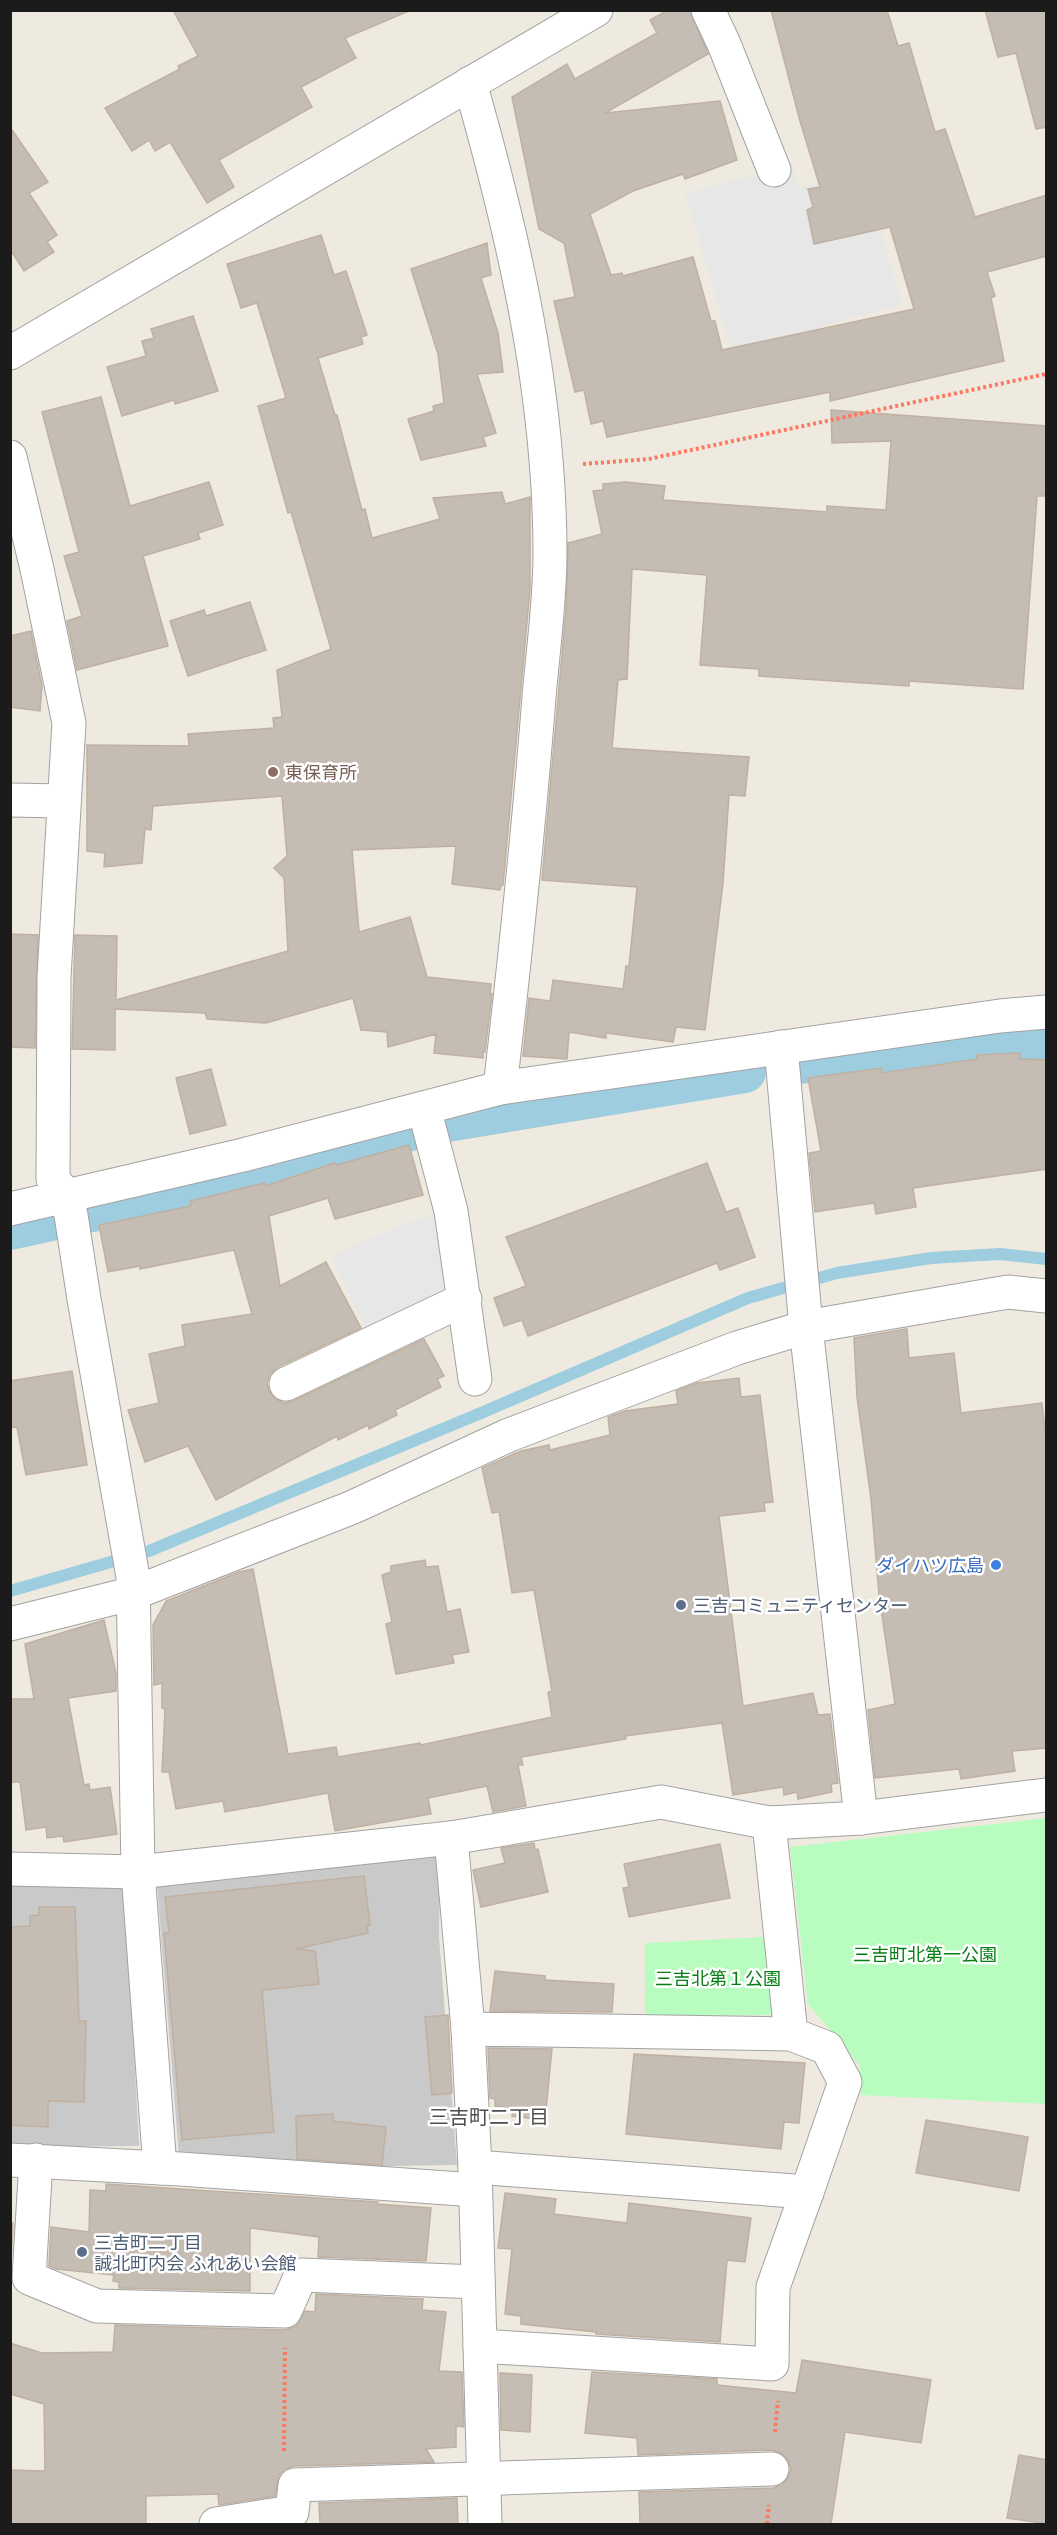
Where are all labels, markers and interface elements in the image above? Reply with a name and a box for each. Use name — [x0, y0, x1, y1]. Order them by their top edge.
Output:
place label: 東保育所 — [285, 761, 357, 783]
marker: 東保育所 — [266, 765, 280, 779]
place label: ダイハツ広島 — [876, 1554, 984, 1576]
marker: ダイハツ広島 — [989, 1558, 1003, 1572]
place label: 三吉コミュニティセンター — [693, 1594, 908, 1616]
marker: 三吉コミュニティセンター — [674, 1598, 688, 1612]
park label: 三吉町北第一公園 — [853, 1943, 997, 1965]
park label: 三吉北第１公園 — [655, 1967, 781, 1989]
district label: 三吉町二丁目 — [429, 2104, 549, 2128]
place label: 三吉町二丁目 誠北町内会 ふれあい会館 — [94, 2231, 297, 2274]
marker: 三吉町二丁目 誠北町内会 ふれあい会館 — [75, 2245, 89, 2259]

